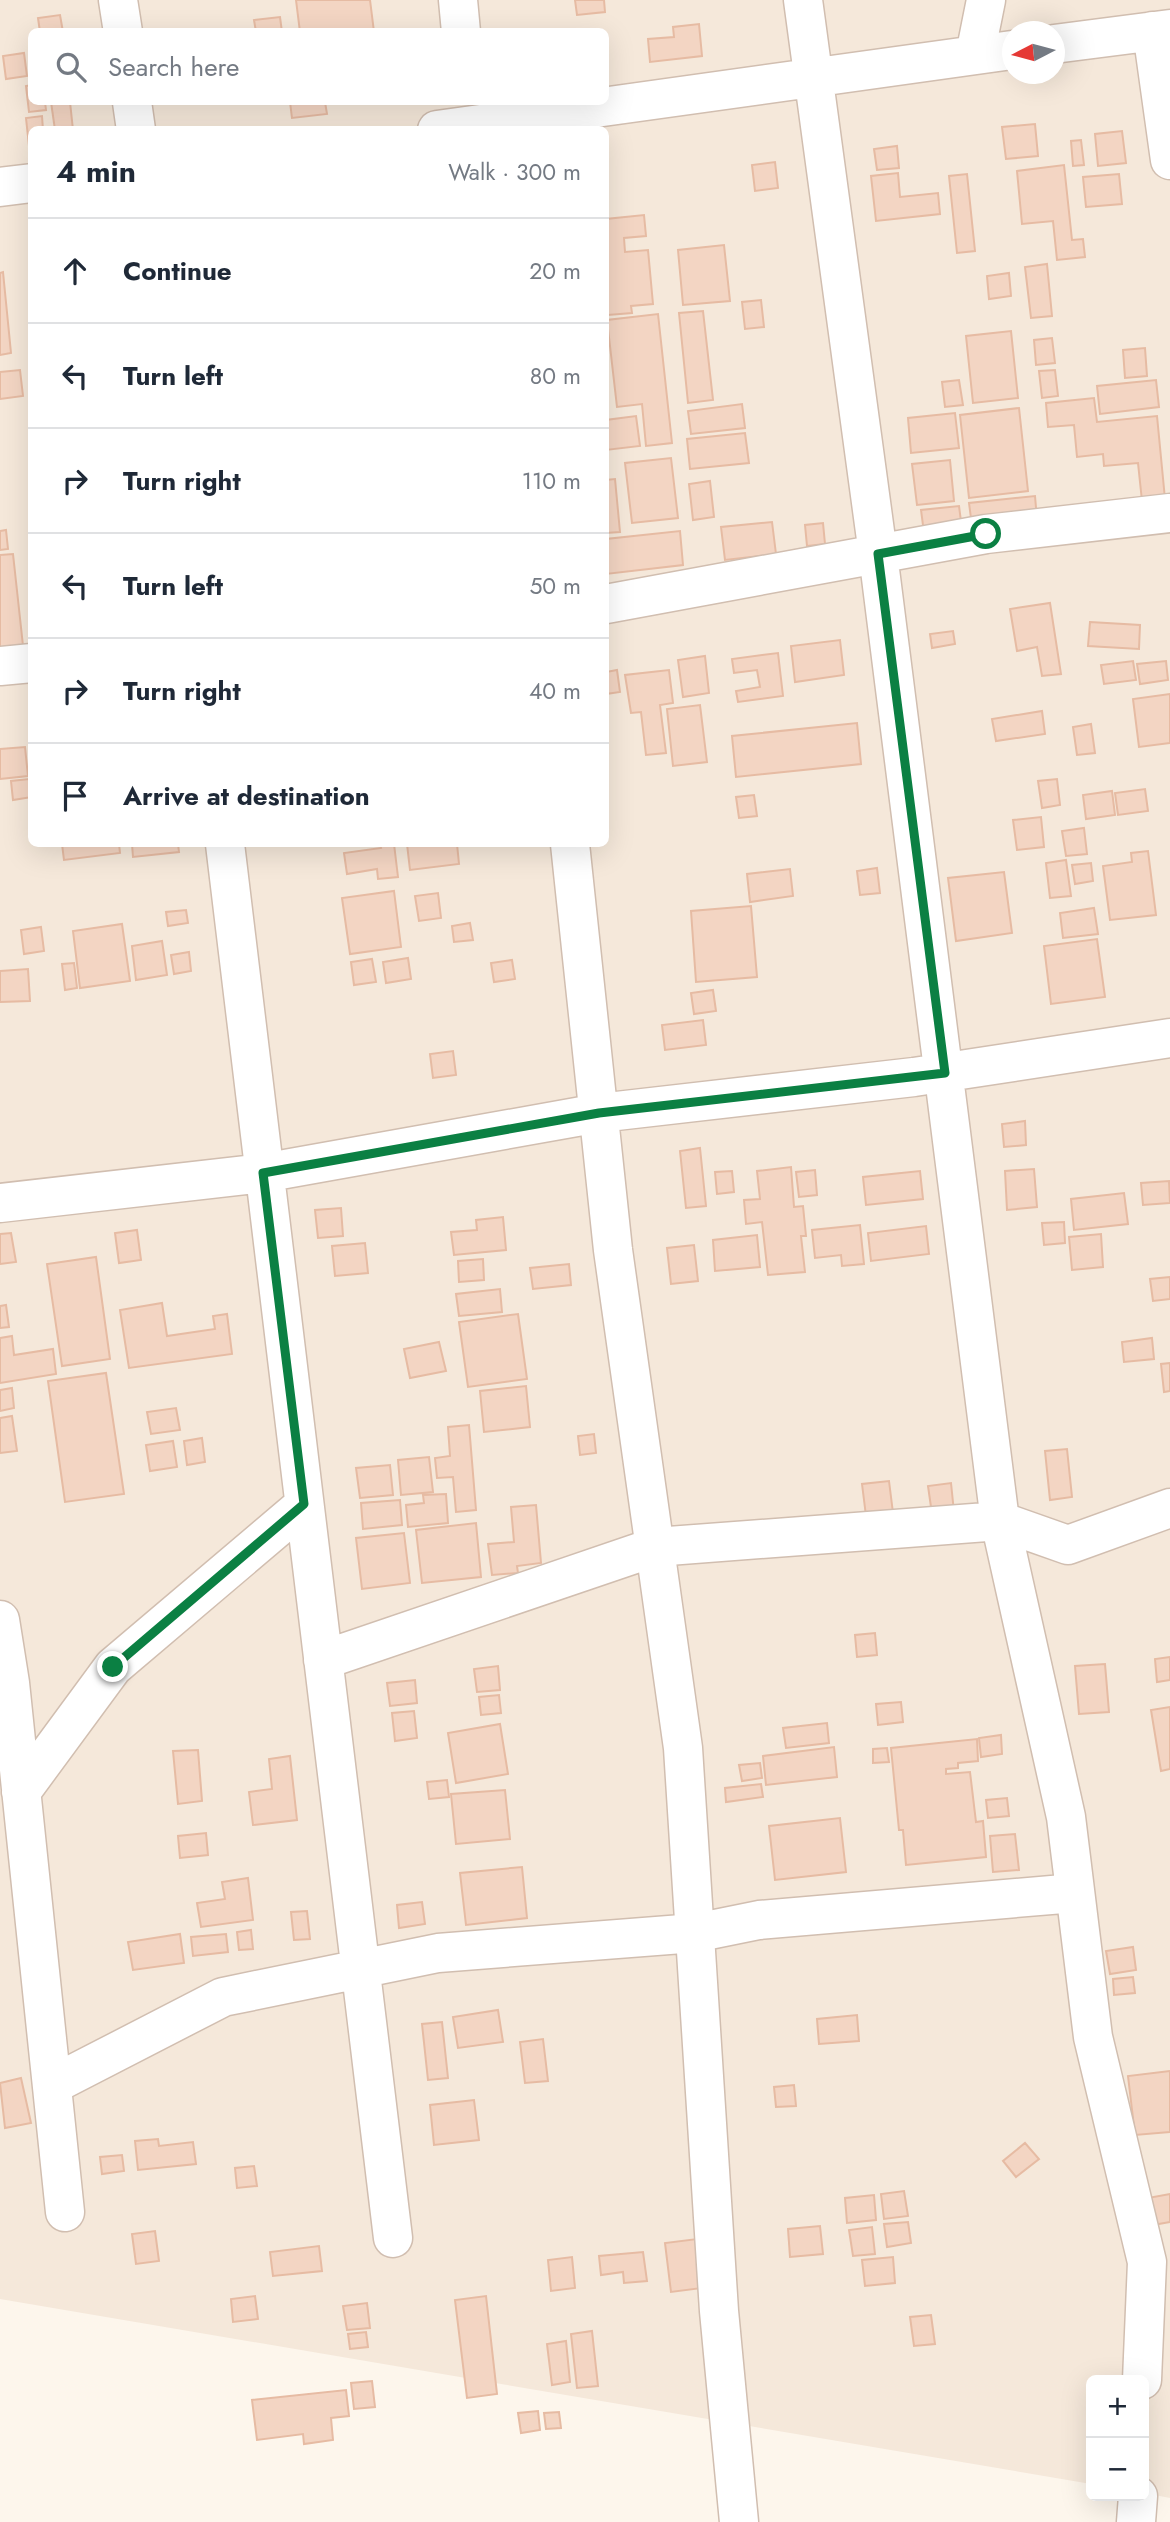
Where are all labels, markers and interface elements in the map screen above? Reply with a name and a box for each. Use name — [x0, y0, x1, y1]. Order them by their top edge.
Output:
north arrow — [1002, 21, 1065, 84]
search box — [28, 28, 609, 105]
icon: search — [52, 48, 90, 86]
text: Search here — [108, 48, 240, 86]
text: 4 min — [56, 150, 136, 193]
text: Walk · 300 m — [448, 155, 581, 189]
icon: ahead — [56, 252, 94, 290]
text: Continue — [123, 252, 232, 290]
text: 20 m — [529, 254, 581, 288]
icon: left — [56, 357, 94, 395]
text: Turn left — [123, 357, 223, 395]
text: 80 m — [530, 359, 581, 393]
icon: right — [56, 462, 94, 500]
text: Turn right — [123, 462, 241, 500]
text: 110 m — [522, 464, 581, 498]
route start — [970, 518, 1001, 549]
icon: left — [56, 567, 94, 605]
text: Turn left — [123, 567, 223, 605]
text: 50 m — [529, 569, 581, 603]
icon: right — [56, 672, 94, 710]
text: Turn right — [123, 672, 241, 710]
text: 40 m — [529, 674, 581, 708]
icon: arrive — [56, 777, 94, 815]
text: Arrive at destination — [123, 777, 370, 815]
route end — [97, 1651, 128, 1682]
map controls — [1086, 2375, 1149, 2501]
button: + — [1086, 2375, 1149, 2438]
button: − — [1086, 2438, 1149, 2501]

